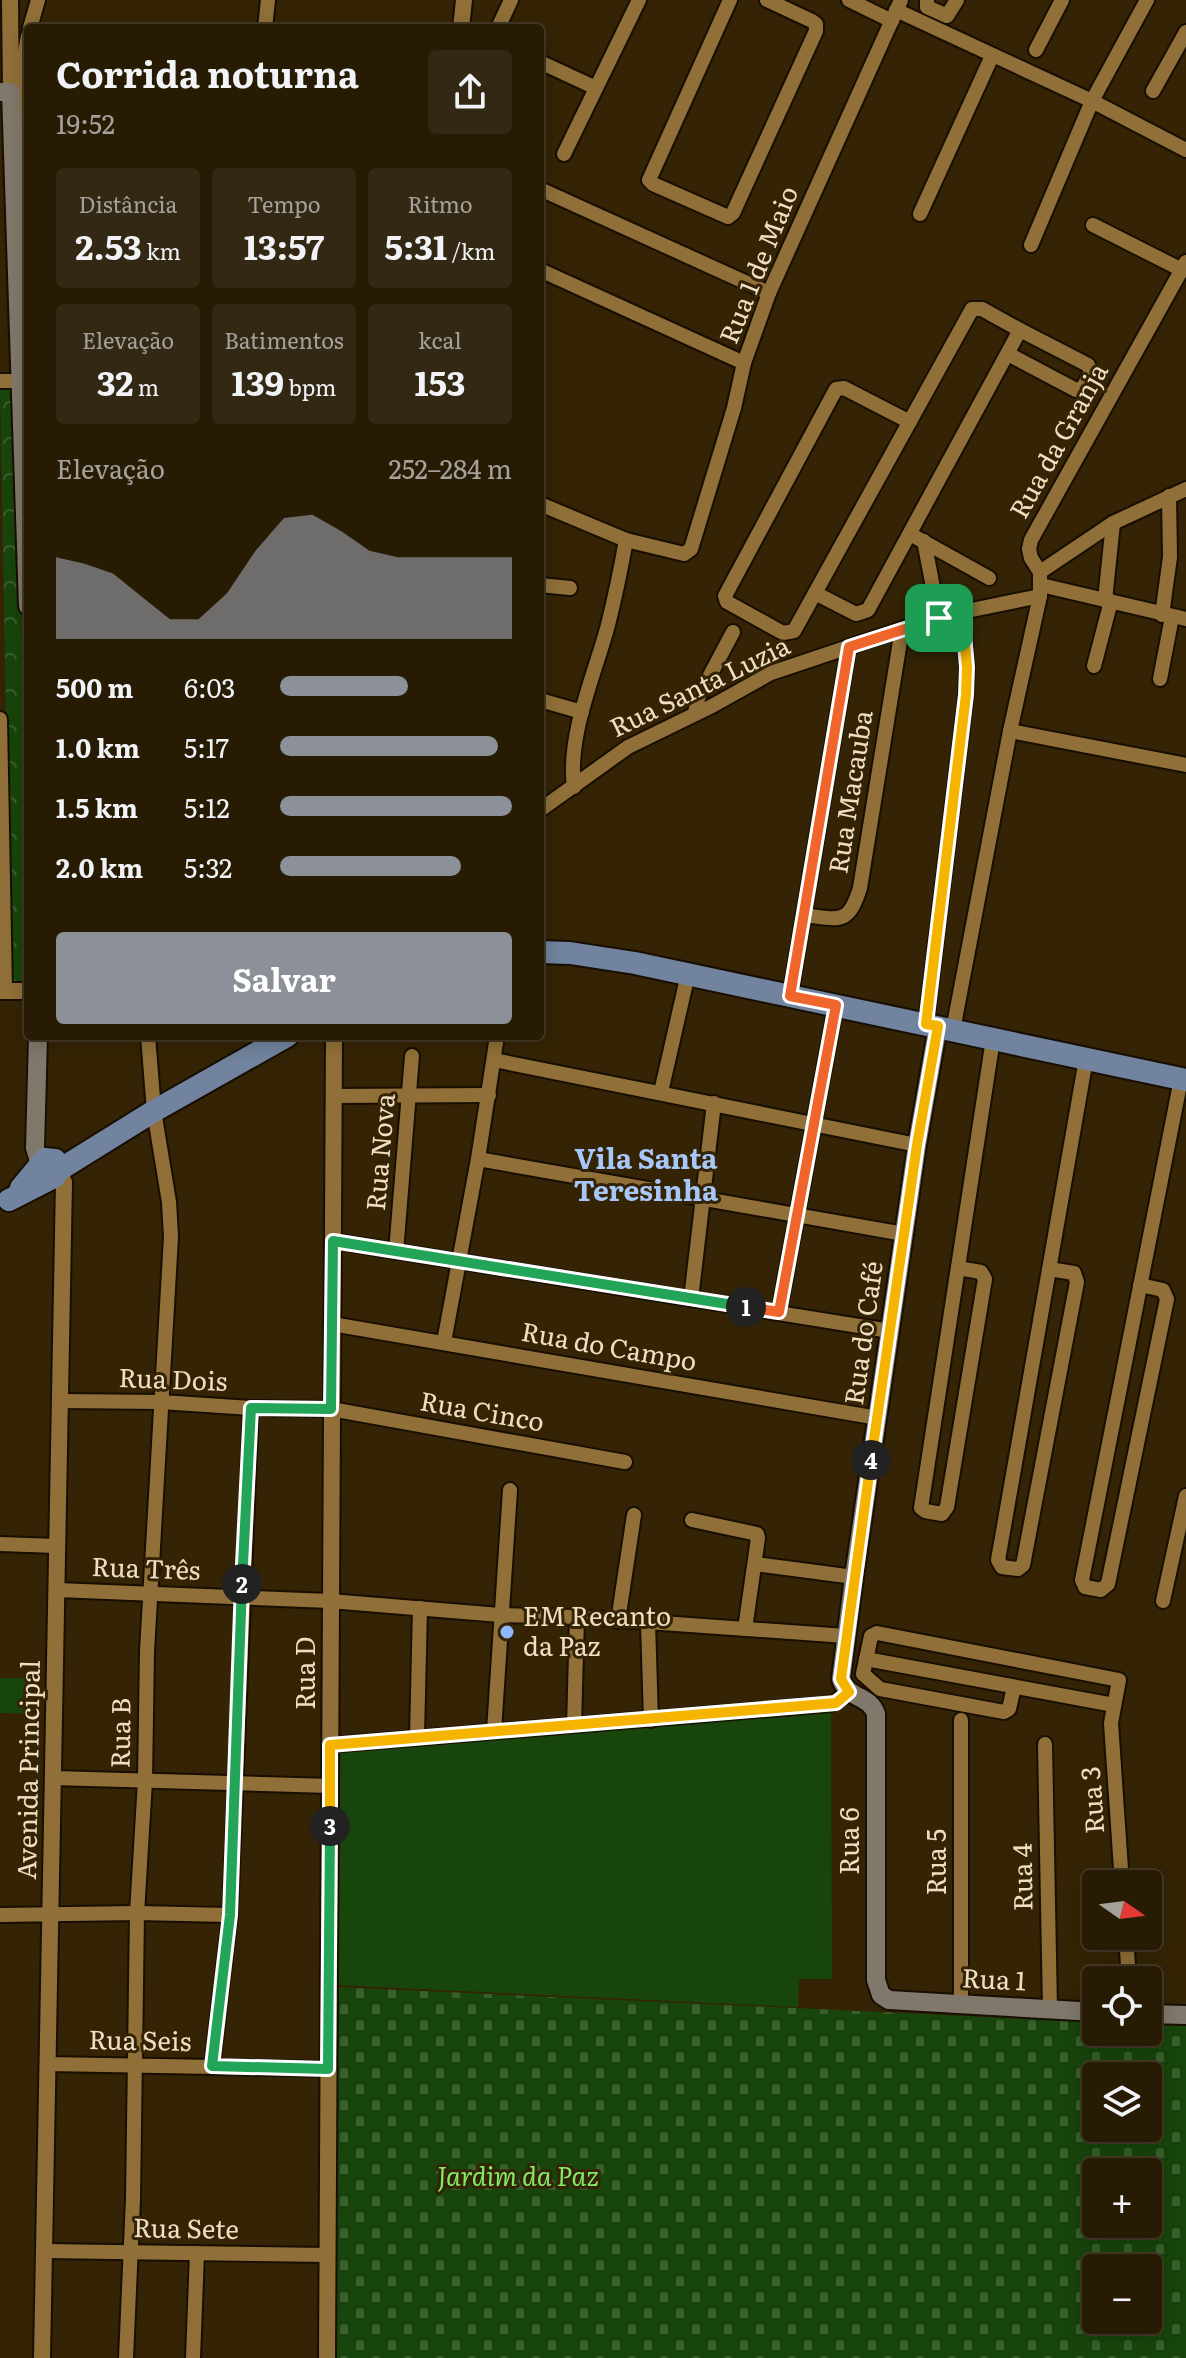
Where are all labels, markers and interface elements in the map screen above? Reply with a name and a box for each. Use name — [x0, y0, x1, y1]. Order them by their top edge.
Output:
text: Corrida noturna — [56, 46, 359, 99]
button: share — [428, 50, 512, 134]
text: 19:52 — [56, 103, 115, 142]
street label: Rua 1 de Maio — [707, 179, 806, 349]
text: Distância — [79, 187, 177, 220]
text: Tempo — [247, 187, 321, 220]
text: Ritmo — [407, 187, 473, 220]
text: 2.53 — [75, 220, 142, 270]
text: 13:57 — [244, 220, 324, 270]
text: 5:31 — [385, 220, 447, 270]
text: km — [142, 234, 181, 267]
text: /km — [447, 234, 495, 267]
text: Elevação — [82, 323, 174, 356]
text: Batimentos — [224, 323, 344, 356]
text: kcal — [418, 323, 462, 356]
street label: Rua da Granja — [998, 355, 1116, 525]
text: 32 — [97, 356, 133, 406]
text: 139 — [232, 356, 284, 406]
text: 153 — [414, 356, 466, 406]
text: m — [133, 370, 159, 403]
text: bpm — [284, 370, 336, 403]
text: Elevação — [56, 448, 165, 487]
text: 252–284 m — [388, 448, 512, 487]
pin — [905, 584, 973, 652]
icon: arrive — [917, 596, 961, 640]
street label: Rua Santa Luzia — [602, 624, 796, 745]
text: 500 m — [56, 667, 133, 706]
text: 6:03 — [184, 667, 235, 706]
street label: Rua Macauba — [816, 707, 881, 876]
text: 1.0 km — [56, 727, 140, 766]
text: 5:17 — [184, 727, 229, 766]
text: 1.5 km — [56, 787, 138, 826]
text: 5:12 — [184, 787, 230, 826]
text: 2.0 km — [56, 847, 143, 886]
text: 5:32 — [184, 847, 232, 886]
button: Salvar — [56, 932, 512, 1024]
street label: Rua Nova — [354, 1091, 403, 1212]
district label: Vila Santa Teresinha — [574, 1136, 719, 1210]
street label: Rua do Café — [832, 1258, 891, 1407]
pin: 1 — [726, 1287, 766, 1327]
text: 1 — [741, 1290, 751, 1323]
street label: Rua do Campo — [519, 1310, 700, 1379]
street label: Rua Dois — [118, 1356, 228, 1399]
street label: Rua Cinco — [417, 1379, 548, 1440]
pin: 4 — [851, 1440, 891, 1480]
text: 4 — [864, 1443, 878, 1476]
street label: Rua Três — [91, 1545, 201, 1588]
pin: 2 — [222, 1564, 262, 1604]
text: 2 — [236, 1567, 248, 1600]
place label: EM Recanto da Paz — [523, 1595, 671, 1664]
marker: EM Recanto da Paz — [498, 1623, 516, 1641]
street label: Rua D — [284, 1636, 323, 1710]
street label: Avenida Principal — [5, 1659, 48, 1880]
street label: Rua B — [98, 1697, 139, 1769]
street label: Rua 3 — [1069, 1765, 1112, 1835]
pin: 3 — [310, 1806, 350, 1846]
street label: Rua 6 — [828, 1807, 867, 1875]
text: 3 — [324, 1809, 336, 1842]
street label: Rua 5 — [915, 1829, 954, 1895]
street label: Rua 4 — [1000, 1843, 1041, 1911]
north arrow — [1082, 1870, 1162, 1950]
map controls — [1082, 1870, 1162, 2334]
street label: Rua 1 — [961, 1956, 1027, 1999]
button: locate — [1082, 1966, 1162, 2046]
street label: Rua Seis — [88, 2018, 192, 2059]
button: layers — [1082, 2062, 1162, 2142]
park label: Jardim da Paz — [437, 2155, 599, 2194]
button: + — [1082, 2158, 1162, 2238]
street label: Rua Sete — [133, 2206, 239, 2247]
button: − — [1082, 2254, 1162, 2334]

